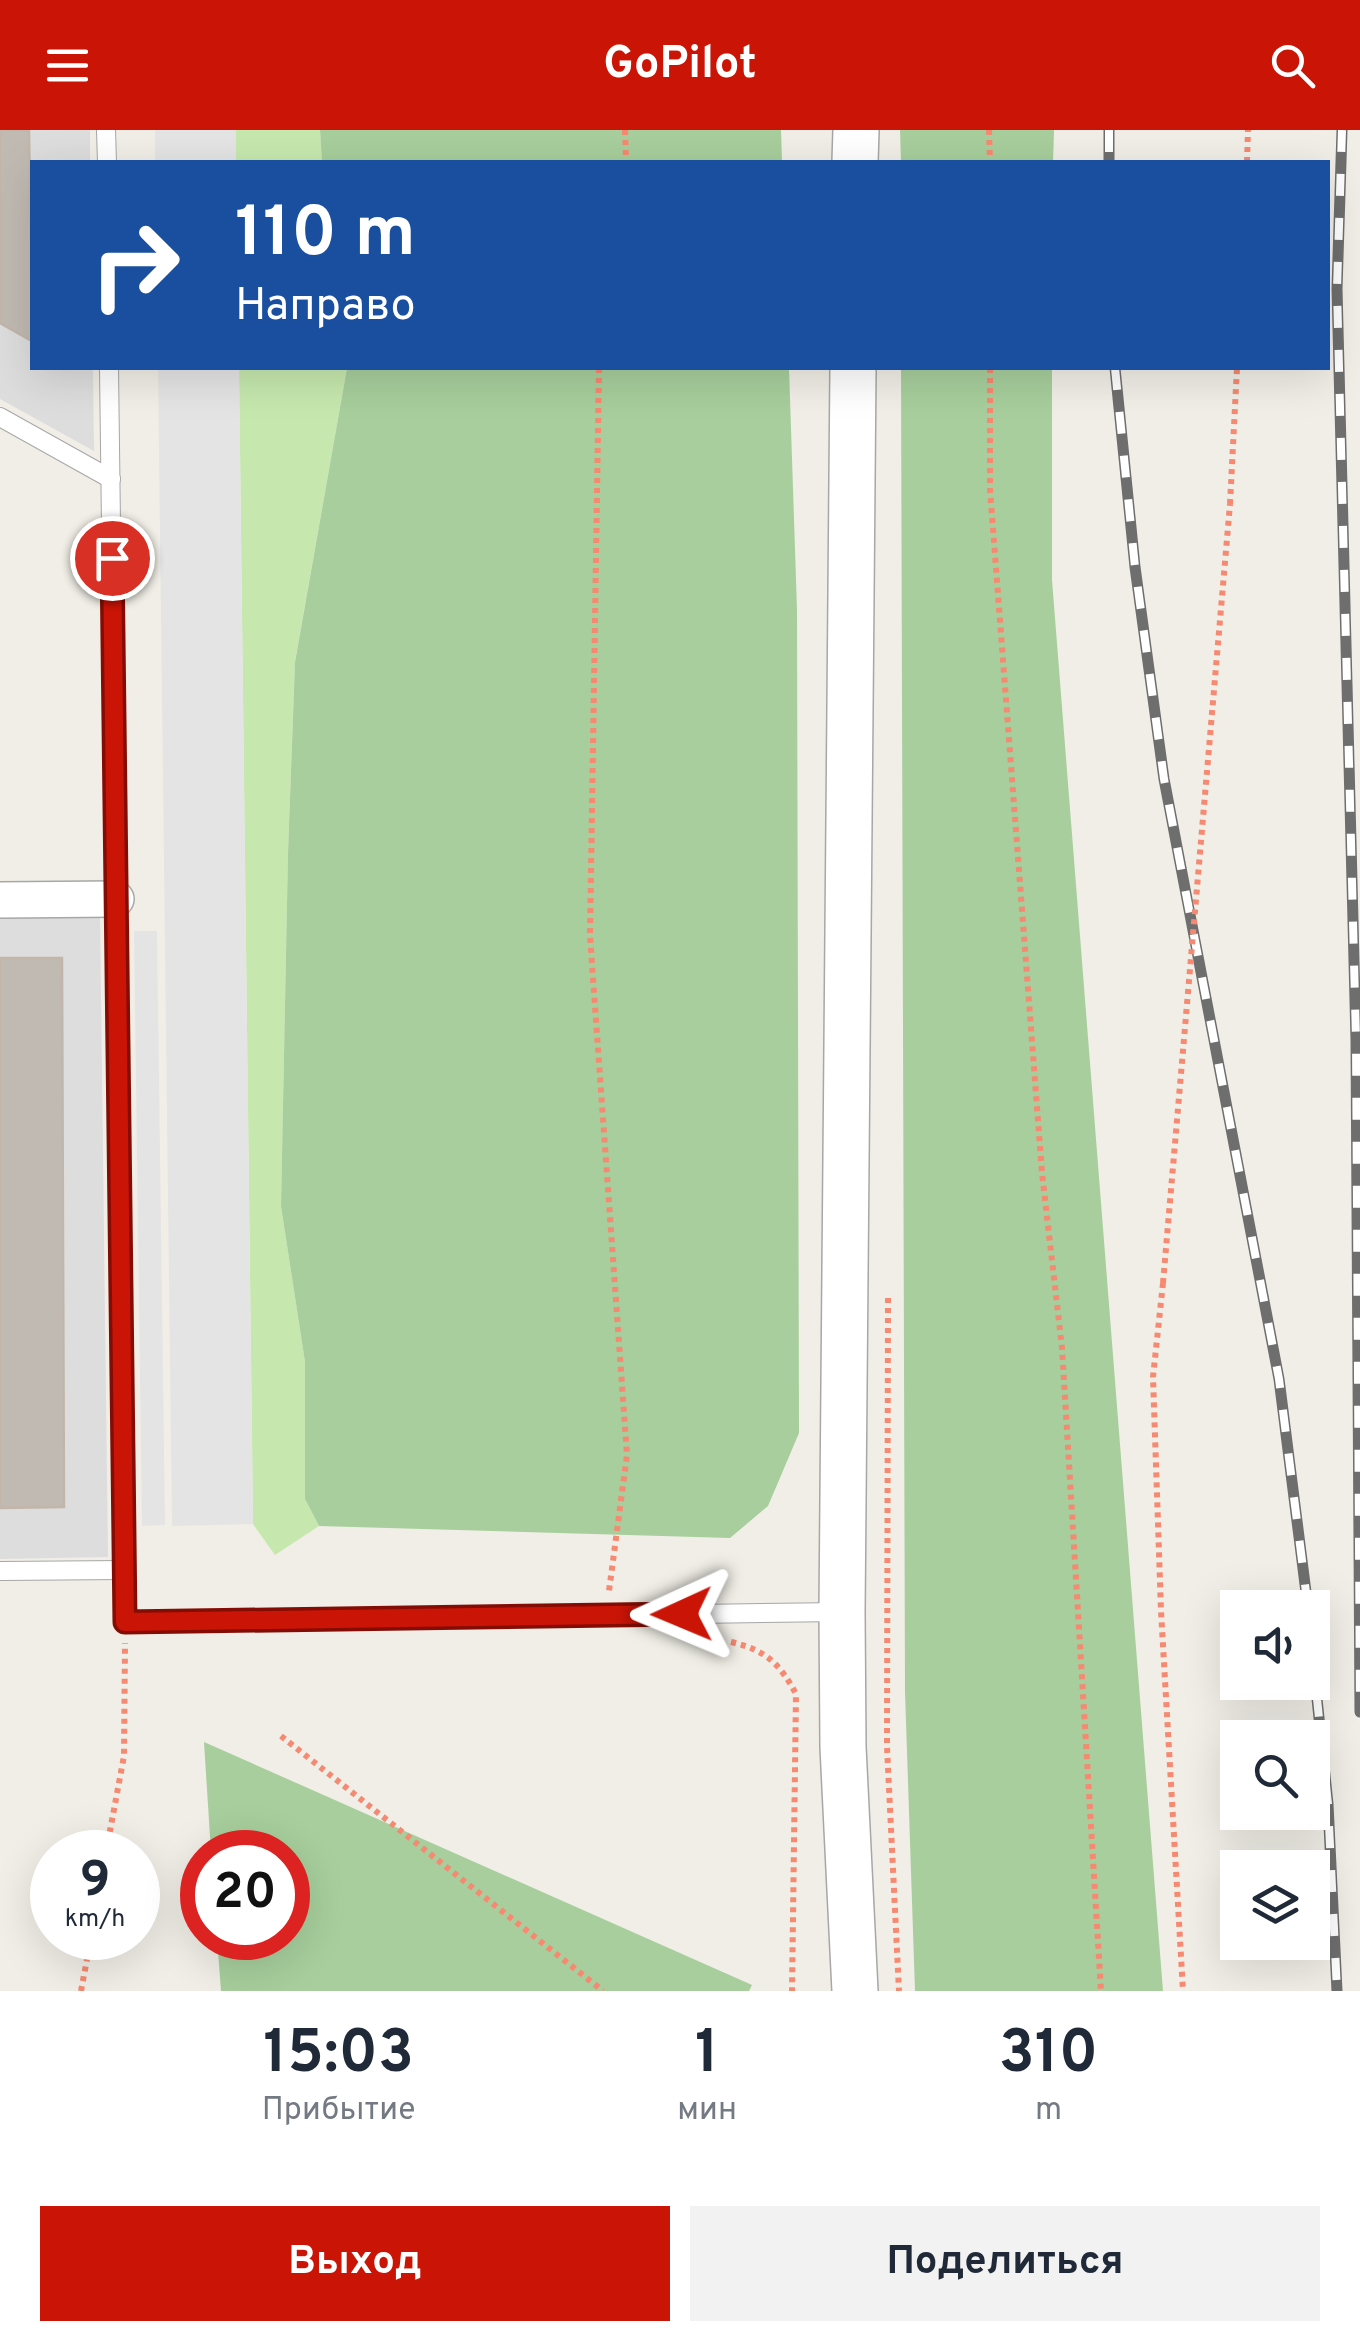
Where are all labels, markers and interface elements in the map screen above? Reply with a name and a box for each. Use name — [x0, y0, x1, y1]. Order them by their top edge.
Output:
text: GoPilot — [603, 37, 757, 94]
icon: menu — [40, 38, 95, 93]
icon: search — [1265, 38, 1320, 93]
text: 110 m — [235, 192, 416, 281]
icon: right — [70, 200, 200, 330]
text: Направо — [235, 279, 416, 336]
pin — [70, 516, 155, 601]
icon: arrive — [85, 531, 140, 586]
position arrow — [630, 1562, 734, 1666]
map controls — [1220, 1590, 1330, 1960]
button: sound — [1220, 1590, 1330, 1700]
button: search — [1220, 1720, 1330, 1830]
speed limit sign: 20 — [180, 1830, 310, 1960]
button: layers — [1220, 1850, 1330, 1960]
text: 9 — [80, 1851, 110, 1914]
text: km/h — [65, 1904, 125, 1936]
text: 15:03 — [263, 2018, 414, 2094]
text: 1 — [695, 2018, 719, 2094]
text: 310 — [999, 2018, 1098, 2094]
text: Прибытие — [262, 2091, 415, 2131]
text: мин — [677, 2091, 737, 2131]
text: m — [1035, 2091, 1062, 2131]
button: Выход — [40, 2206, 670, 2321]
button: Поделиться — [690, 2206, 1320, 2321]

